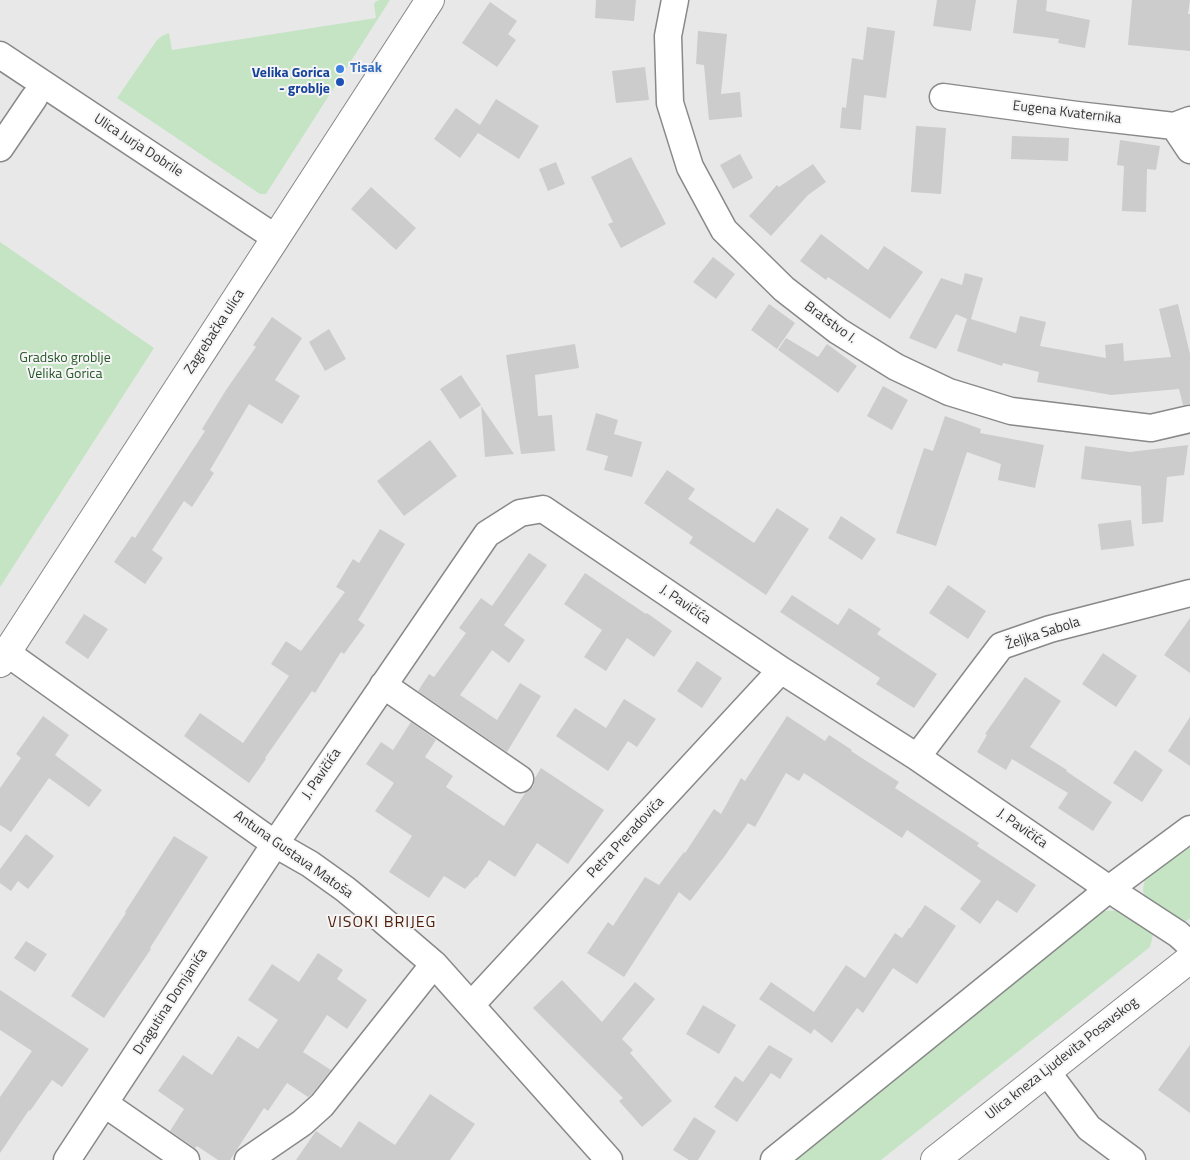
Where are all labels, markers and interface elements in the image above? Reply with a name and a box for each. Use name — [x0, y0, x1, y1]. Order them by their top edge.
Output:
place label: Tisak — [350, 61, 382, 77]
marker: Tisak — [334, 63, 346, 75]
place label: Velika Gorica - groblje — [252, 66, 330, 98]
marker: Velika Gorica - groblje — [334, 76, 346, 88]
street label: Eugena Kvaternika — [1012, 98, 1122, 128]
street label: Ulica Jurja Dobrile — [90, 111, 186, 181]
street label: Zagrebačka ulica — [181, 287, 249, 377]
street label: Bratstvo I. — [801, 298, 859, 348]
park label: Gradsko groblje Velika Gorica — [19, 351, 111, 384]
street label: J. Pavičića — [657, 582, 713, 628]
street label: Željka Sabola — [1004, 614, 1082, 654]
street label: J. Pavičića — [299, 746, 345, 802]
street label: Petra Preradovića — [584, 794, 668, 882]
street label: J. Pavičića — [994, 806, 1050, 852]
street label: Antuna Gustava Matoša — [230, 808, 356, 902]
district label: VISOKI BRIJEG — [326, 913, 438, 933]
street label: Dragutina Domjanića — [130, 946, 212, 1058]
street label: Ulica kneza Ljudevita Posavskog — [982, 994, 1142, 1124]

